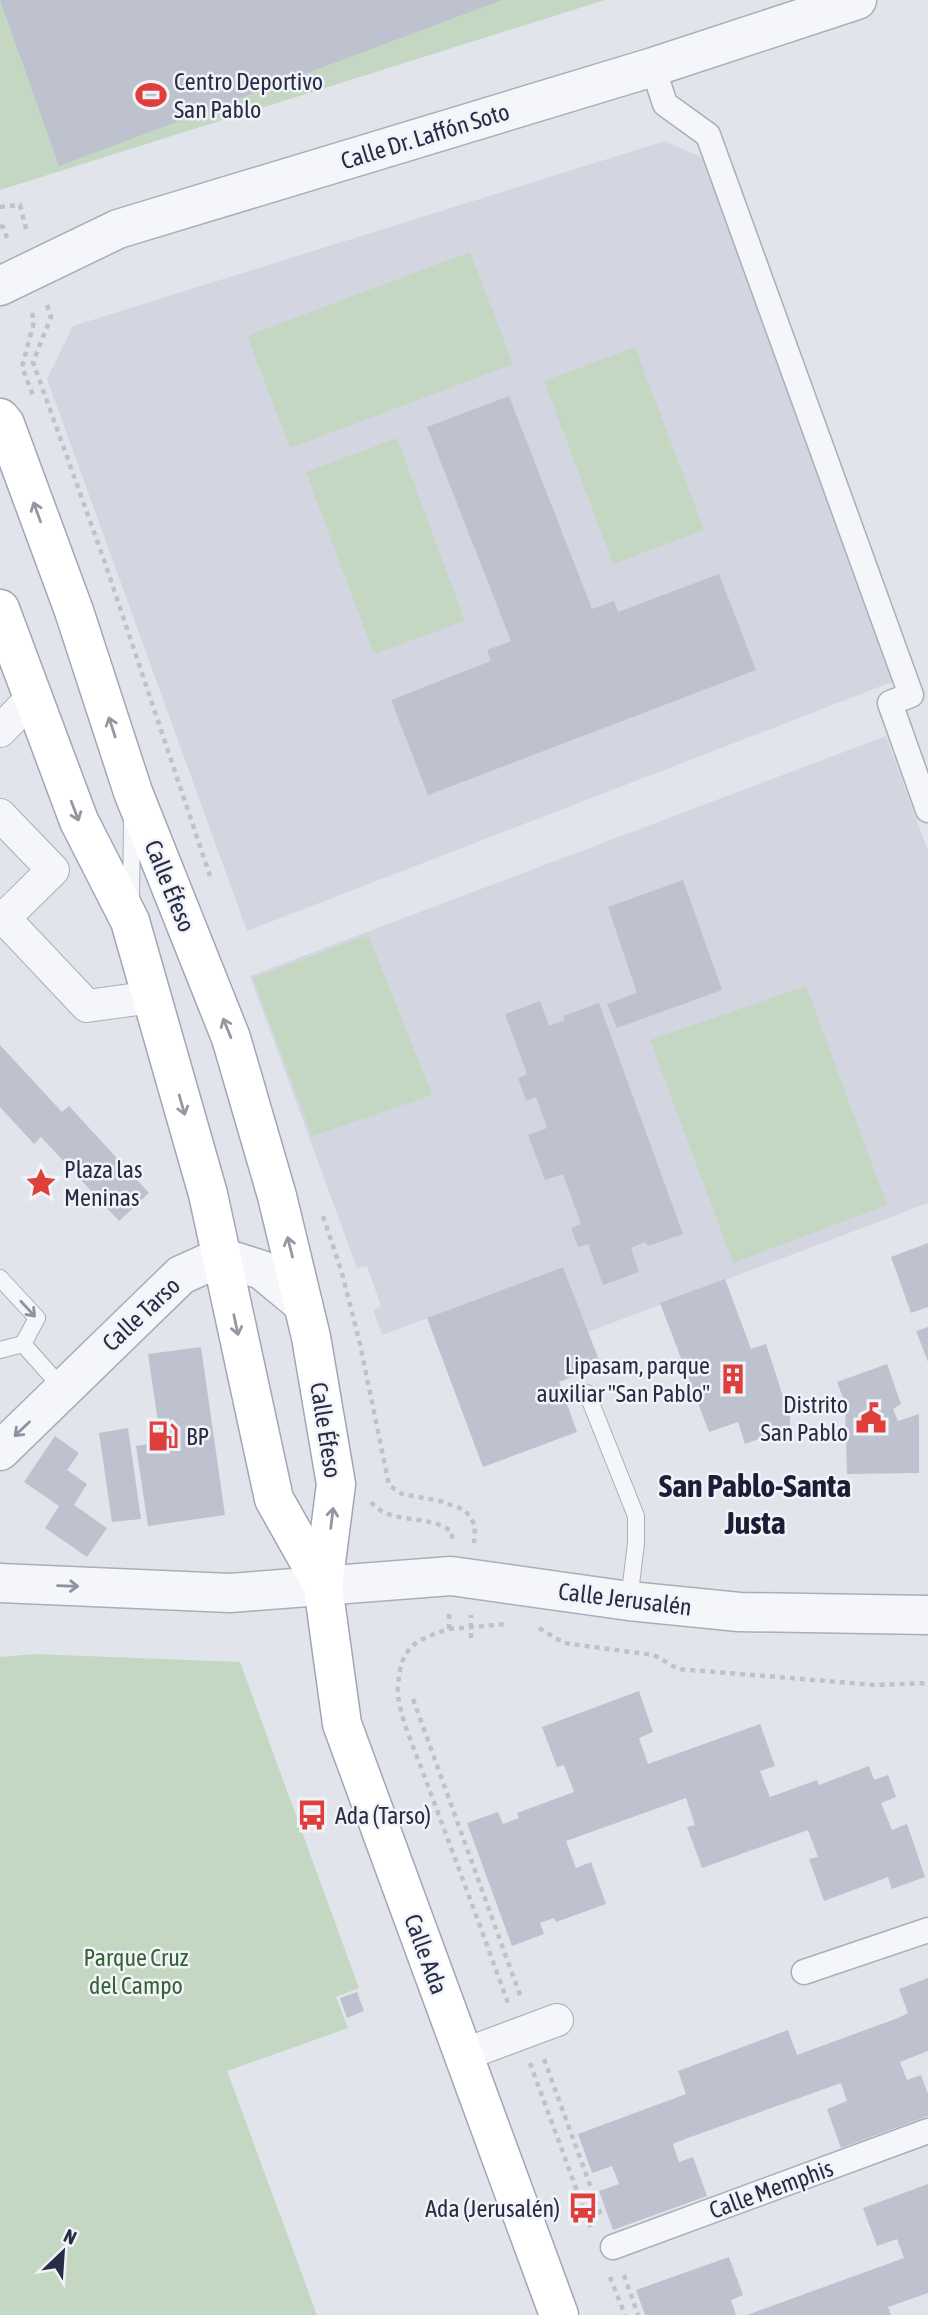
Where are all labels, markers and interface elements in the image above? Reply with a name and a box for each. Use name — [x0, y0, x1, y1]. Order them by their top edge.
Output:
place label: Centro Deportivo San Pablo — [174, 68, 323, 123]
sports icon: Centro Deportivo San Pablo — [134, 78, 168, 112]
street label: Calle Dr. Laffón Soto — [338, 98, 512, 174]
one-way arrow — [30, 502, 43, 524]
one-way arrow — [104, 717, 117, 739]
one-way arrow — [70, 799, 83, 821]
street label: Calle Éfeso — [139, 836, 201, 936]
one-way arrow — [219, 1018, 232, 1039]
one-way arrow — [176, 1093, 189, 1115]
place label: Plaza las Meninas — [64, 1156, 142, 1211]
place icon: Plaza las Meninas — [24, 1166, 58, 1200]
one-way arrow — [283, 1236, 296, 1258]
street label: Calle Tarso — [97, 1272, 185, 1356]
one-way arrow — [20, 1300, 37, 1317]
one-way arrow — [230, 1313, 244, 1336]
place label: Lipasam, parque auxiliar "San Pablo" — [537, 1352, 710, 1407]
building icon: Lipasam, parque auxiliar "San Pablo" — [716, 1362, 750, 1396]
street label: Calle Éfeso — [305, 1380, 347, 1480]
place label: Distrito San Pablo — [761, 1391, 848, 1446]
public building icon: Distrito San Pablo — [854, 1401, 888, 1435]
fuel station icon: BP — [146, 1419, 180, 1453]
one-way arrow — [14, 1421, 31, 1438]
place label: BP — [186, 1423, 209, 1450]
district label: San Pablo-Santa Justa — [659, 1467, 851, 1541]
one-way arrow — [325, 1507, 338, 1530]
street label: Calle Jerusalén — [557, 1577, 693, 1621]
one-way arrow — [56, 1579, 79, 1592]
bus stop icon: Ada (Tarso) — [295, 1798, 329, 1832]
place label: Ada (Tarso) — [335, 1802, 431, 1829]
street label: Calle Ada — [399, 1910, 453, 1998]
park label: Parque Cruz del Campo — [84, 1944, 189, 1999]
street label: Calle Memphis — [705, 2154, 837, 2224]
bus stop icon: Ada (Jerusalén) — [566, 2191, 600, 2225]
place label: Ada (Jerusalén) — [425, 2195, 560, 2222]
north arrow — [28, 2217, 98, 2287]
text: N — [60, 2224, 80, 2249]

